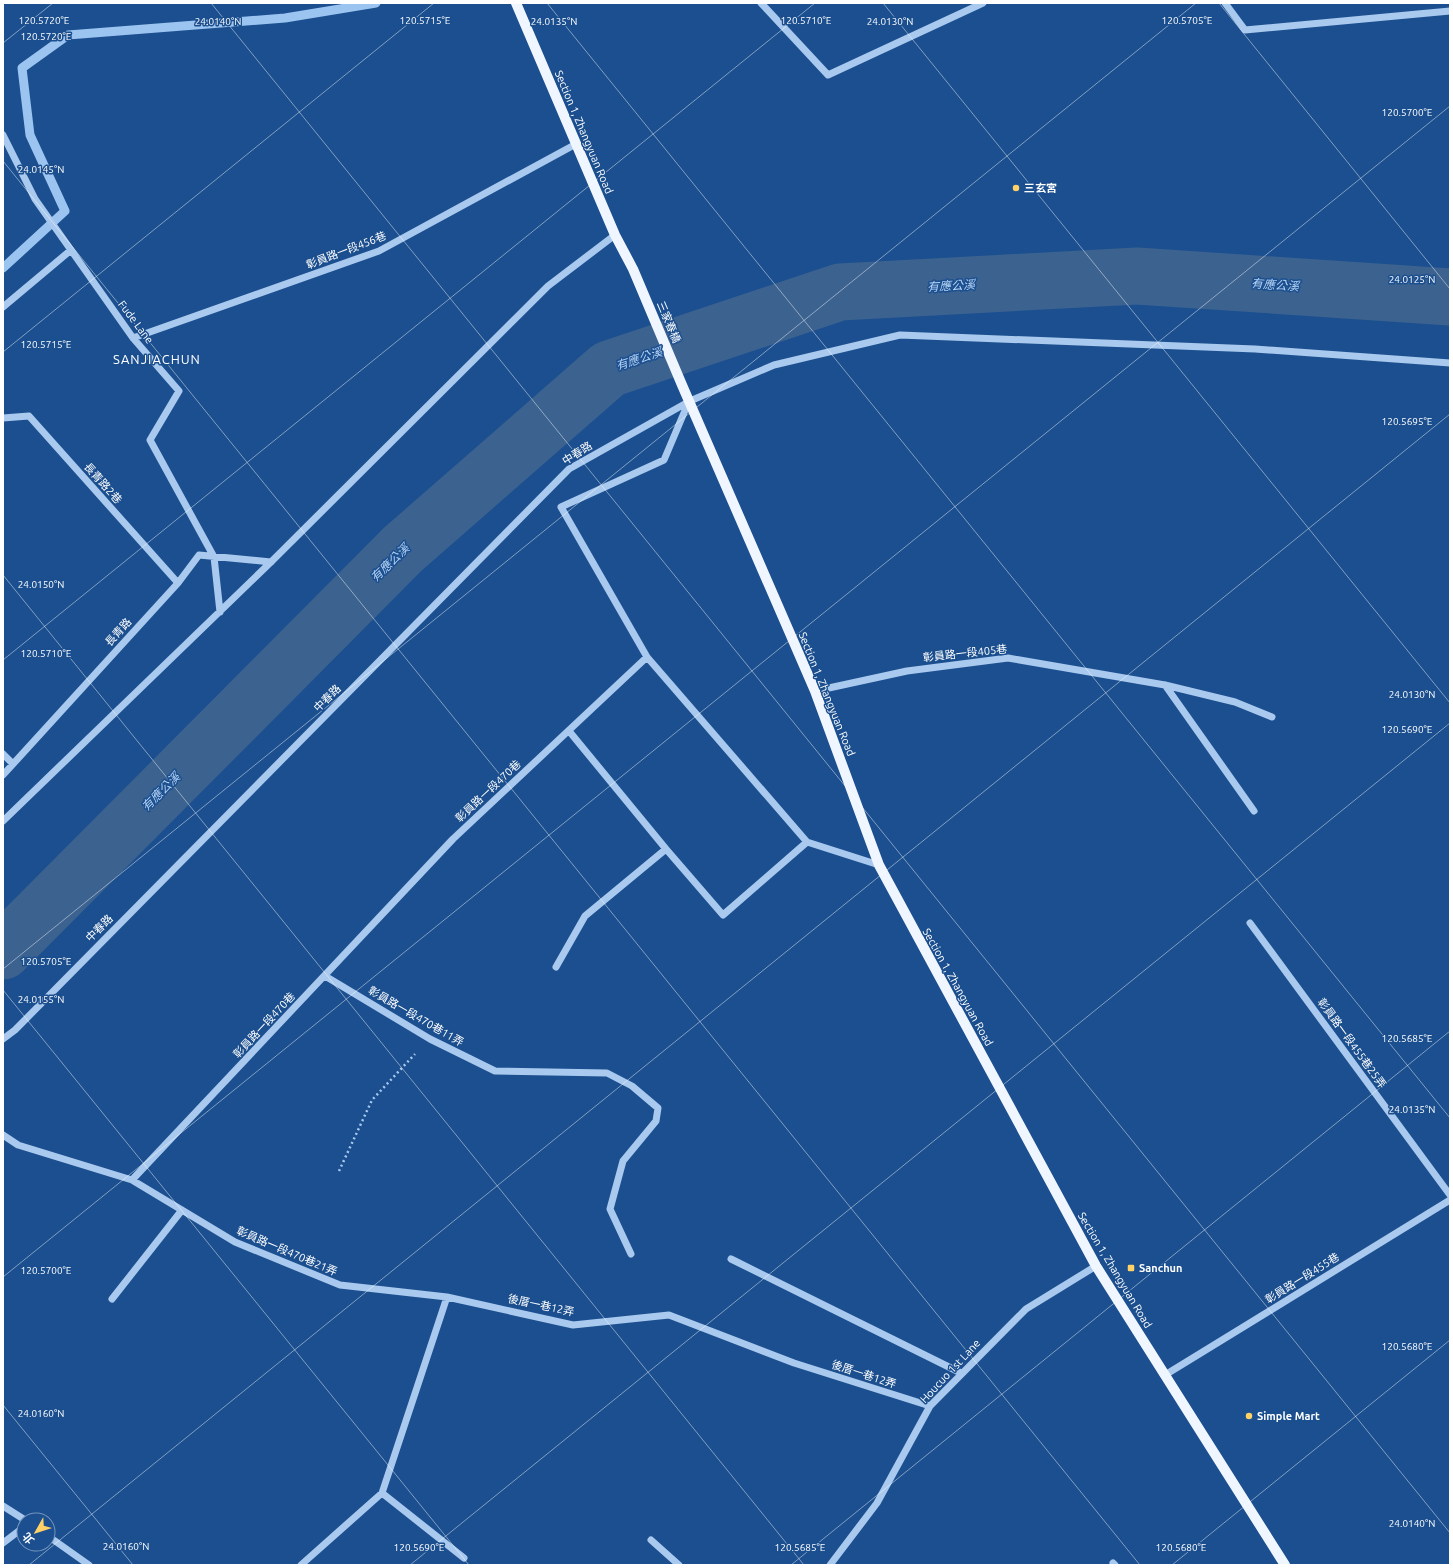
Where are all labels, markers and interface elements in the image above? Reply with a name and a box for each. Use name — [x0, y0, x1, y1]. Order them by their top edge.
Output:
text: 120.5720°E — [19, 15, 70, 26]
text: 120.5715°E — [400, 15, 451, 26]
text: 120.5710°E — [781, 15, 832, 26]
text: 120.5705°E — [1162, 15, 1213, 26]
text: 24.0140°N — [195, 16, 241, 27]
text: 24.0135°N — [531, 16, 577, 27]
text: 24.0130°N — [867, 16, 913, 27]
text: 120.5720°E — [21, 31, 72, 42]
street label: Section 1, Zhangyuan Road — [553, 69, 615, 195]
text: 120.5700°E — [1382, 107, 1433, 118]
text: 24.0145°N — [18, 164, 64, 175]
place label: 三玄宮 — [1024, 182, 1057, 194]
marker: 三玄宮 — [1011, 183, 1021, 193]
street label: 彰員路一段456巷 — [304, 229, 388, 271]
text: 24.0125°N — [1389, 274, 1435, 285]
water label: 有應公溪 — [1251, 276, 1301, 293]
water label: 有應公溪 — [927, 278, 977, 293]
street label: Fude Lane — [116, 298, 156, 346]
street label: 三家春橋 — [655, 299, 683, 345]
text: 120.5715°E — [21, 339, 72, 350]
water label: 有應公溪 — [614, 344, 666, 372]
district label: SANJIACHUN — [113, 352, 201, 366]
text: 120.5695°E — [1382, 416, 1433, 427]
street label: 中春路 — [560, 439, 594, 467]
street label: 長青路2巷 — [82, 460, 124, 506]
water label: 有應公溪 — [368, 540, 413, 584]
text: 24.0150°N — [18, 579, 64, 590]
street label: 長青路 — [103, 616, 133, 648]
street label: Section 1, Zhangyuan Road — [797, 630, 857, 758]
street label: 彰員路一段405巷 — [922, 643, 1008, 663]
text: 120.5710°E — [21, 648, 72, 659]
street label: 中春路 — [311, 682, 343, 714]
text: 24.0130°N — [1389, 689, 1435, 700]
text: 120.5690°E — [1382, 724, 1433, 735]
street label: 彰員路一段470巷 — [453, 758, 523, 824]
water label: 有應公溪 — [139, 769, 184, 813]
street label: 中春路 — [83, 912, 115, 944]
street label: Section 1, Zhangyuan Road — [921, 926, 995, 1048]
text: 120.5705°E — [21, 956, 72, 967]
street label: 彰員路一段470巷11弄 — [366, 984, 466, 1048]
street label: 彰員路一段470巷 — [231, 990, 297, 1060]
text: 24.0155°N — [18, 994, 64, 1005]
street label: 彰員路一段455巷25弄 — [1315, 996, 1389, 1090]
text: 120.5685°E — [1382, 1033, 1433, 1044]
text: 24.0135°N — [1389, 1104, 1435, 1115]
street label: Section 1, Zhangyuan Road — [1076, 1210, 1154, 1330]
street label: 彰員路一段470巷21弄 — [235, 1224, 339, 1278]
street label: 彰員路一段455巷 — [1263, 1250, 1341, 1306]
place label: Sanchun — [1139, 1262, 1182, 1274]
marker: Sanchun — [1126, 1263, 1136, 1273]
text: 120.5700°E — [21, 1265, 72, 1276]
street label: 後厝一巷12弄 — [507, 1292, 575, 1318]
street label: Houcuo 1st Lane — [918, 1337, 982, 1405]
text: 120.5680°E — [1382, 1341, 1433, 1352]
street label: 後厝一巷12弄 — [830, 1358, 898, 1390]
text: 24.0160°N — [18, 1408, 64, 1419]
place label: Simple Mart — [1257, 1410, 1320, 1422]
marker: Simple Mart — [1244, 1411, 1254, 1421]
north arrow — [16, 1512, 56, 1552]
text: 24.0140°N — [1389, 1518, 1435, 1529]
text: 北 — [20, 1530, 36, 1546]
text: 24.0160°N — [103, 1541, 149, 1552]
text: 120.5690°E — [394, 1542, 445, 1553]
text: 120.5685°E — [775, 1542, 826, 1553]
text: 120.5680°E — [1156, 1542, 1207, 1553]

